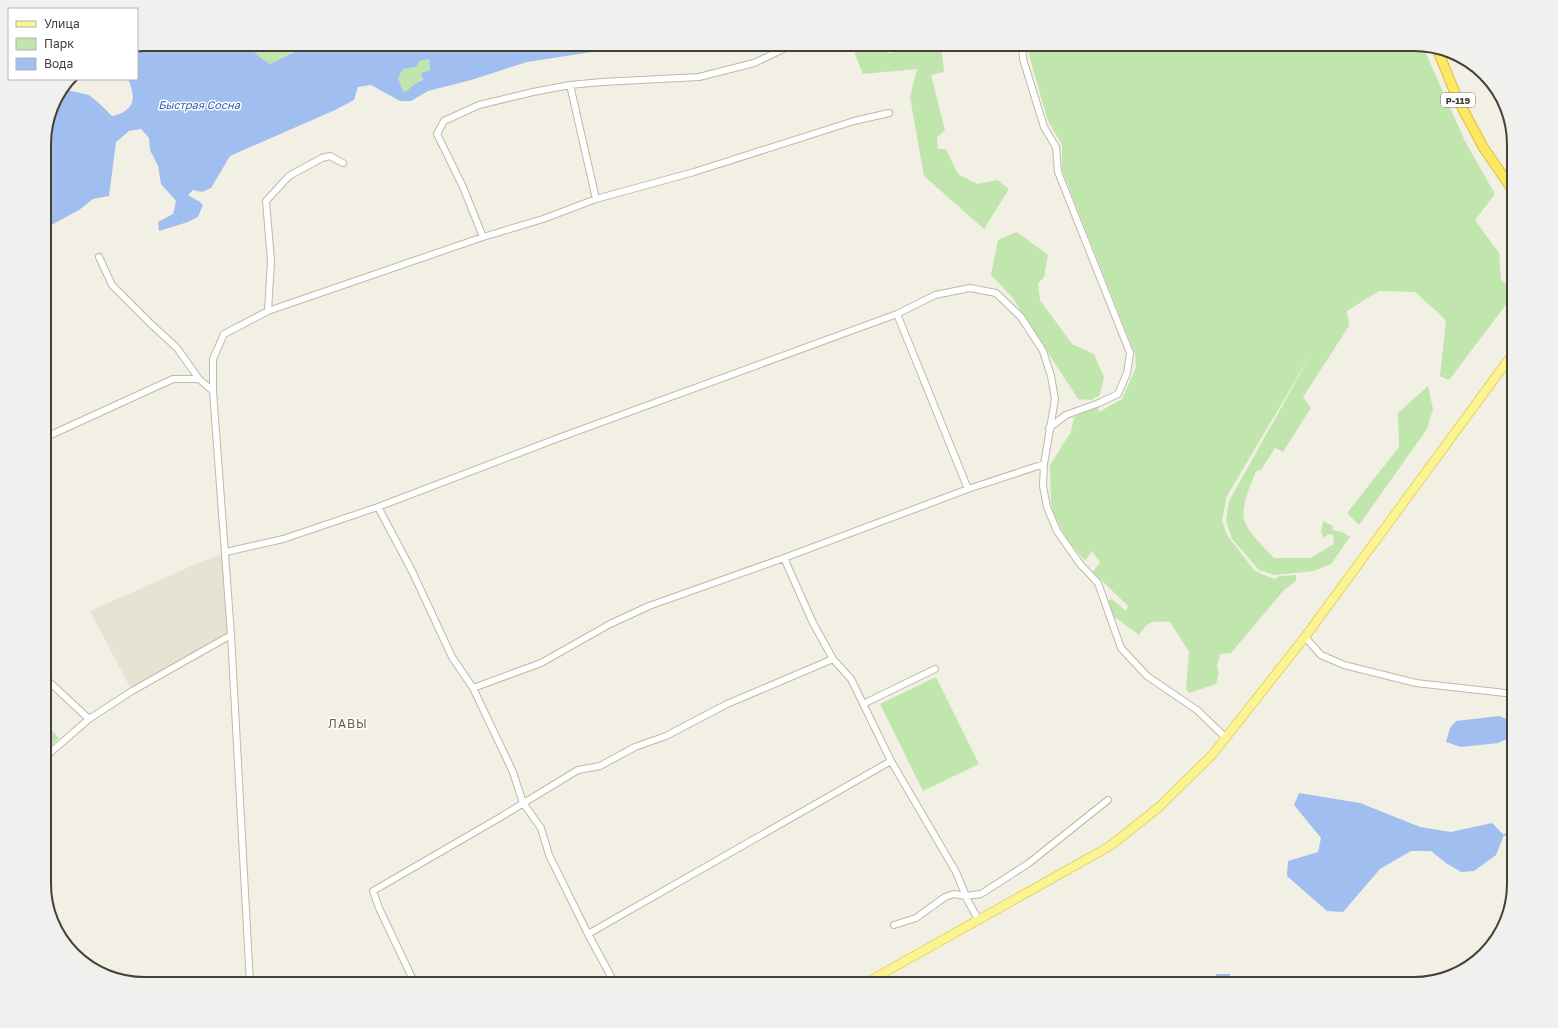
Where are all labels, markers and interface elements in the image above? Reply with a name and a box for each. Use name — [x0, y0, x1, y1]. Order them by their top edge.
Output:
legend — [8, 8, 138, 80]
text: Улица — [44, 16, 80, 31]
text: Парк — [44, 36, 74, 51]
text: Вода — [44, 56, 73, 71]
road number: Р-119 — [1441, 93, 1475, 107]
water label: Быстрая Сосна — [158, 98, 241, 112]
district label: ЛАВЫ — [328, 716, 368, 731]

